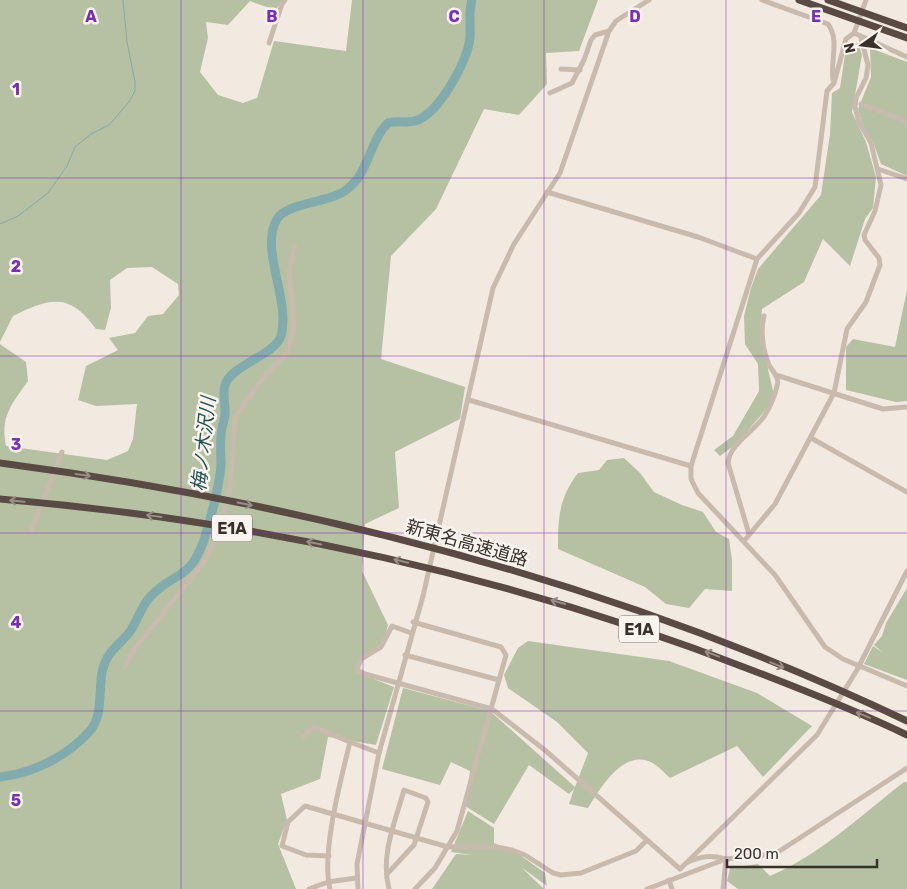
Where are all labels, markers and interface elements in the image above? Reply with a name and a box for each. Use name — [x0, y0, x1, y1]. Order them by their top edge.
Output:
text: A — [85, 7, 97, 26]
text: B — [266, 7, 278, 26]
text: C — [448, 7, 460, 26]
text: D — [629, 7, 641, 26]
text: E — [811, 7, 821, 26]
north arrow — [837, 20, 887, 70]
text: N — [840, 41, 859, 55]
text: 1 — [12, 80, 20, 99]
text: 2 — [11, 257, 21, 276]
water label: 梅ノ木沢川 — [187, 394, 220, 493]
text: 3 — [11, 435, 21, 454]
one-way arrow — [75, 470, 91, 480]
one-way arrow — [10, 496, 26, 505]
one-way arrow — [237, 500, 253, 509]
one-way arrow — [146, 510, 162, 520]
road number: E1A — [212, 514, 252, 542]
street label: 新東名高速道路 — [403, 515, 531, 571]
one-way arrow — [306, 538, 322, 547]
one-way arrow — [393, 556, 409, 565]
one-way arrow — [551, 597, 567, 607]
text: 4 — [11, 613, 22, 632]
road number: E1A — [619, 616, 659, 642]
one-way arrow — [705, 649, 720, 658]
one-way arrow — [769, 661, 784, 670]
one-way arrow — [856, 710, 871, 719]
text: 5 — [11, 791, 21, 810]
scale bar — [727, 836, 877, 868]
text: 200 m — [734, 845, 779, 863]

